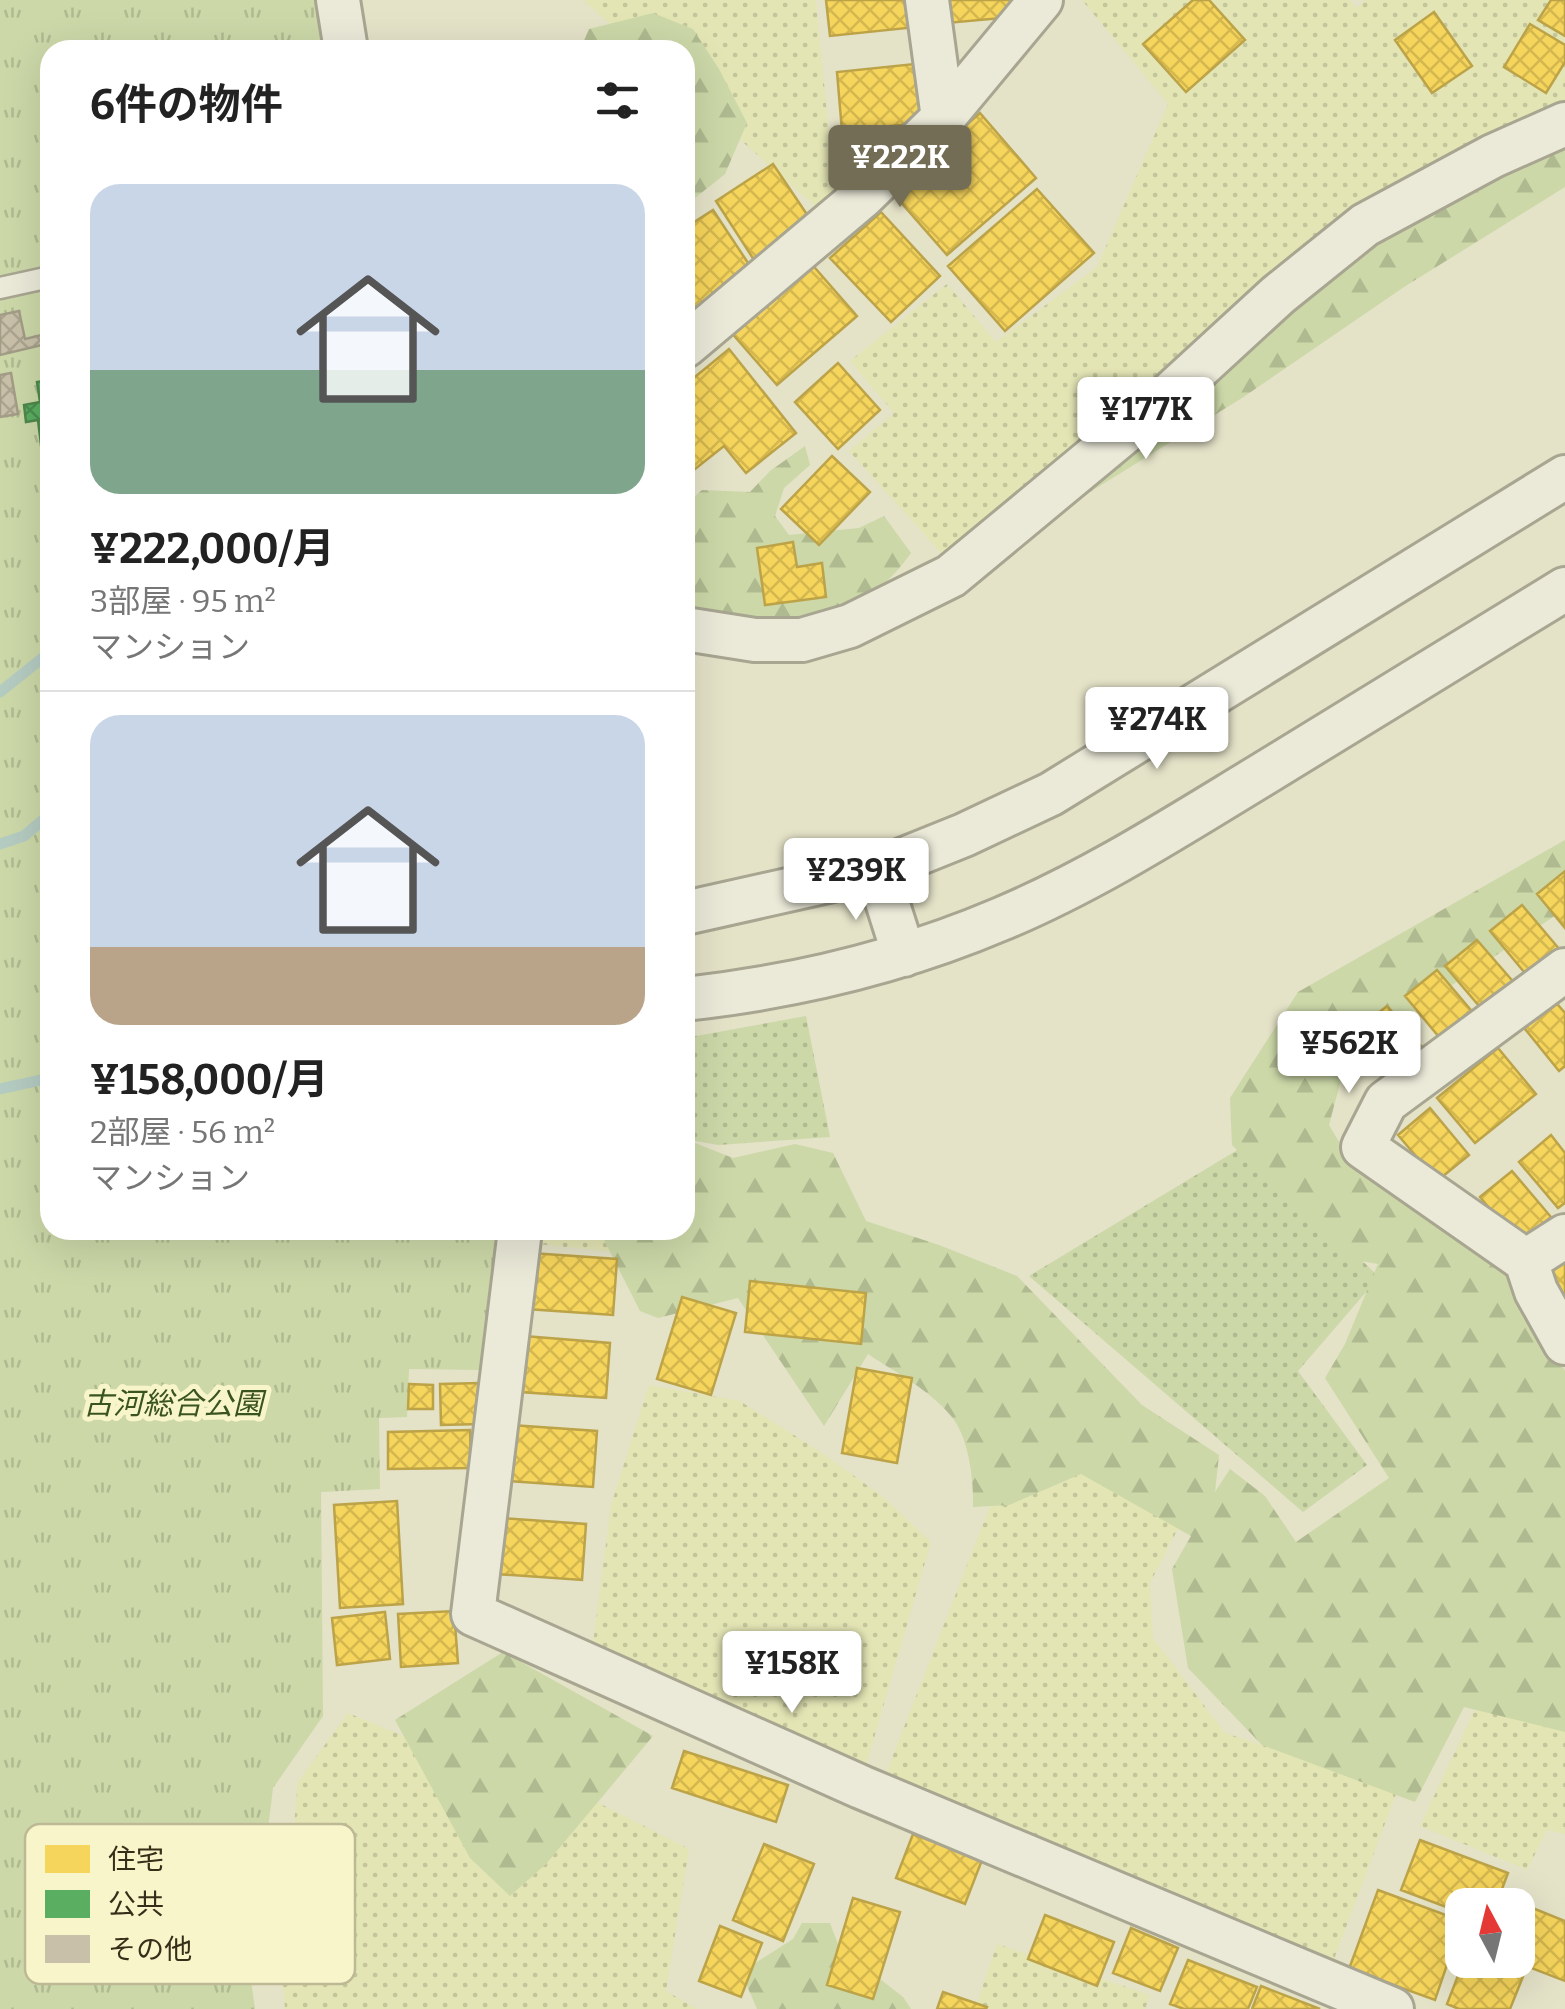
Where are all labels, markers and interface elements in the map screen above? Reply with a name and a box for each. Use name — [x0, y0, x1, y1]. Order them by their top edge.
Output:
icon: filters — [590, 73, 645, 128]
text: 6件の物件 — [90, 80, 283, 130]
pin: ¥222K — [830, 125, 970, 210]
text: ¥222K — [850, 138, 950, 176]
icon: home — [278, 249, 458, 429]
pin: ¥177K — [1076, 377, 1216, 462]
text: ¥177K — [1099, 390, 1193, 428]
text: ¥222,000/月 — [90, 524, 335, 574]
text: 3部屋 · 95 m² — [90, 582, 276, 620]
text: マンション — [90, 628, 250, 666]
pin: ¥274K — [1087, 687, 1227, 772]
text: ¥274K — [1107, 700, 1207, 738]
icon: home — [278, 780, 458, 960]
pin: ¥239K — [786, 838, 926, 923]
text: ¥239K — [806, 851, 906, 889]
pin: ¥562K — [1279, 1011, 1419, 1096]
text: ¥562K — [1300, 1024, 1398, 1062]
text: ¥158,000/月 — [90, 1055, 329, 1105]
text: 2部屋 · 56 m² — [90, 1113, 275, 1151]
text: マンション — [90, 1159, 250, 1197]
park label: 古河総合公園 — [83, 1386, 267, 1422]
pin: ¥158K — [722, 1631, 862, 1716]
text: ¥158K — [744, 1644, 840, 1682]
legend — [25, 1824, 355, 1984]
text: 住宅 — [108, 1843, 164, 1876]
text: 公共 — [108, 1888, 164, 1921]
north arrow — [1445, 1888, 1535, 1978]
map controls — [1445, 1888, 1535, 1978]
text: その他 — [108, 1933, 192, 1966]

